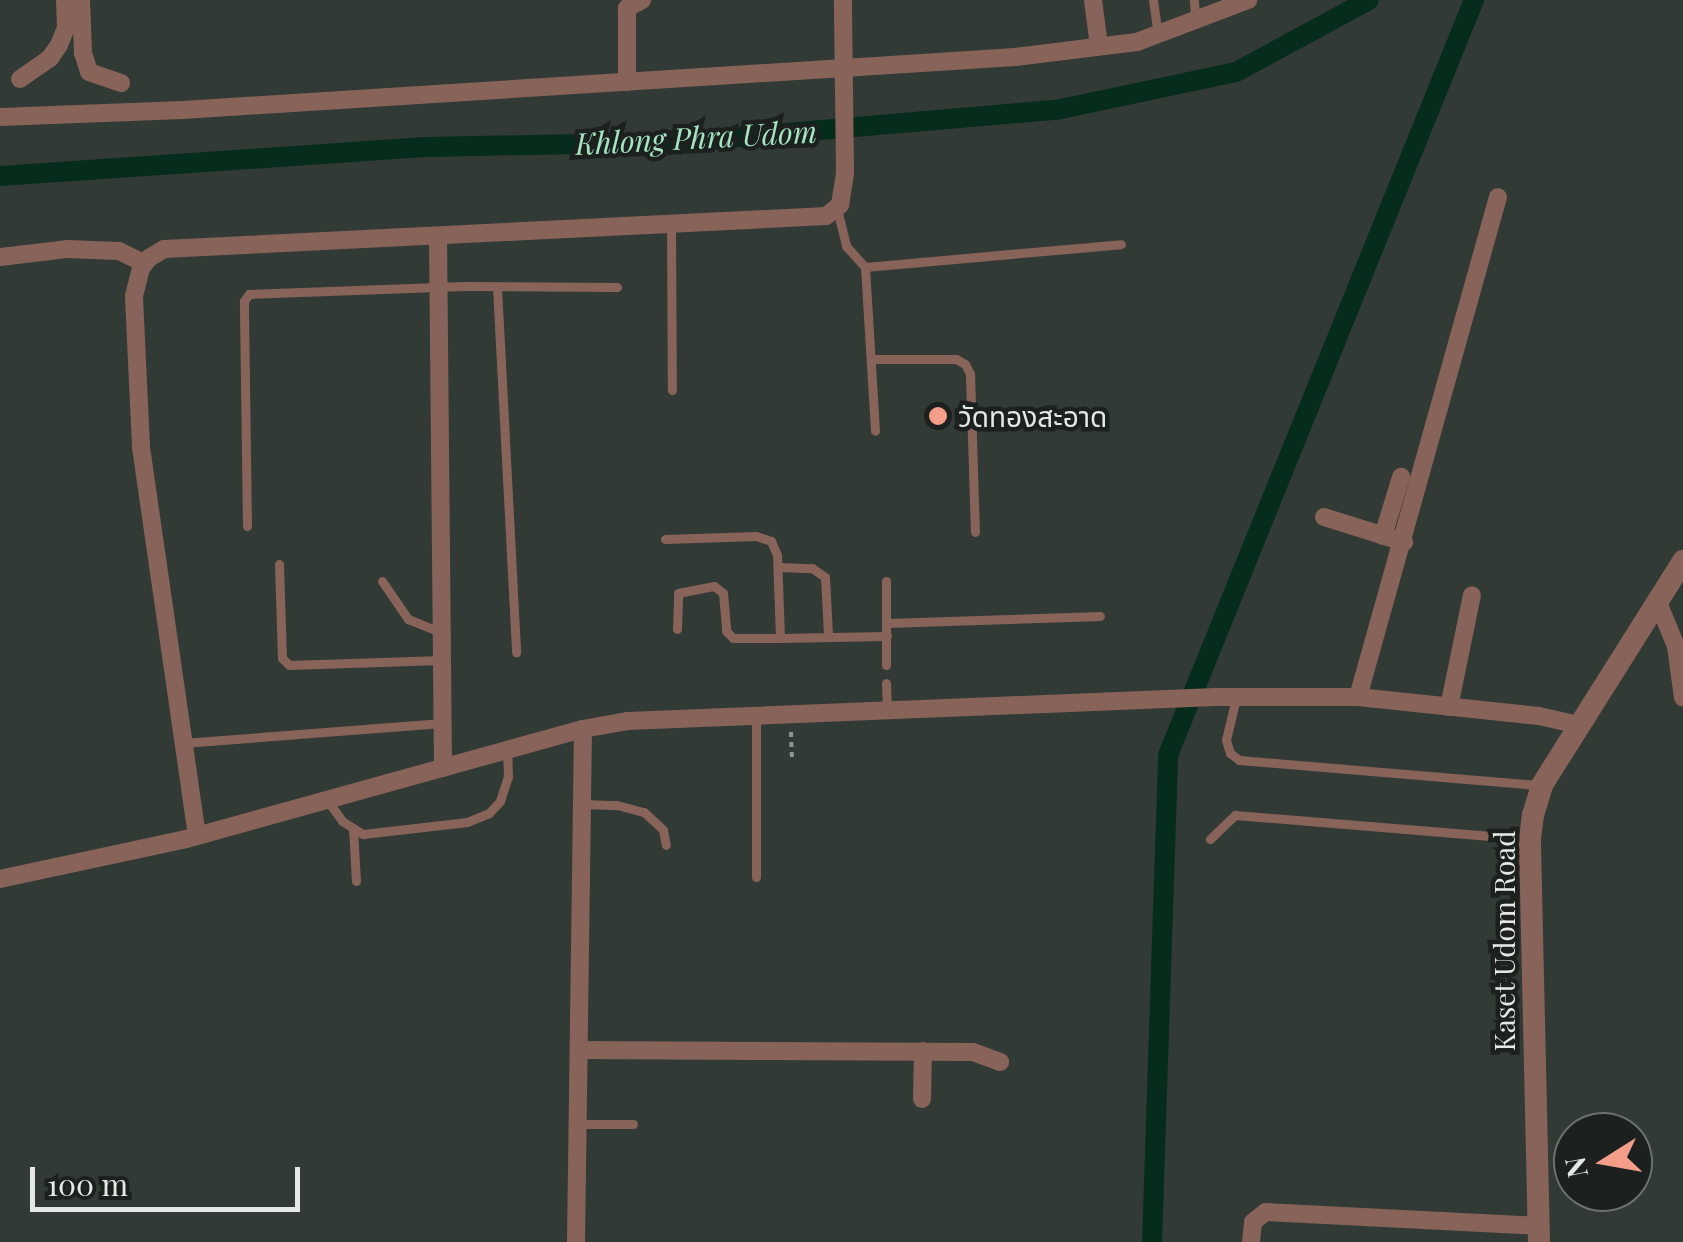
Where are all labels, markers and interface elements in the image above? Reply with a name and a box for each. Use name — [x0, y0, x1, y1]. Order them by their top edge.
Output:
water label: Khlong Phra Udom — [574, 113, 818, 161]
place label: วัดทองสะอาด — [958, 399, 1107, 433]
marker: วัดทองสะอาด — [927, 405, 949, 427]
street label: Kaset Udom Road — [1487, 830, 1521, 1052]
north arrow — [1553, 1112, 1653, 1212]
scale bar — [35, 1147, 305, 1209]
text: N — [1555, 1154, 1595, 1181]
text: 100 m — [47, 1164, 128, 1204]

